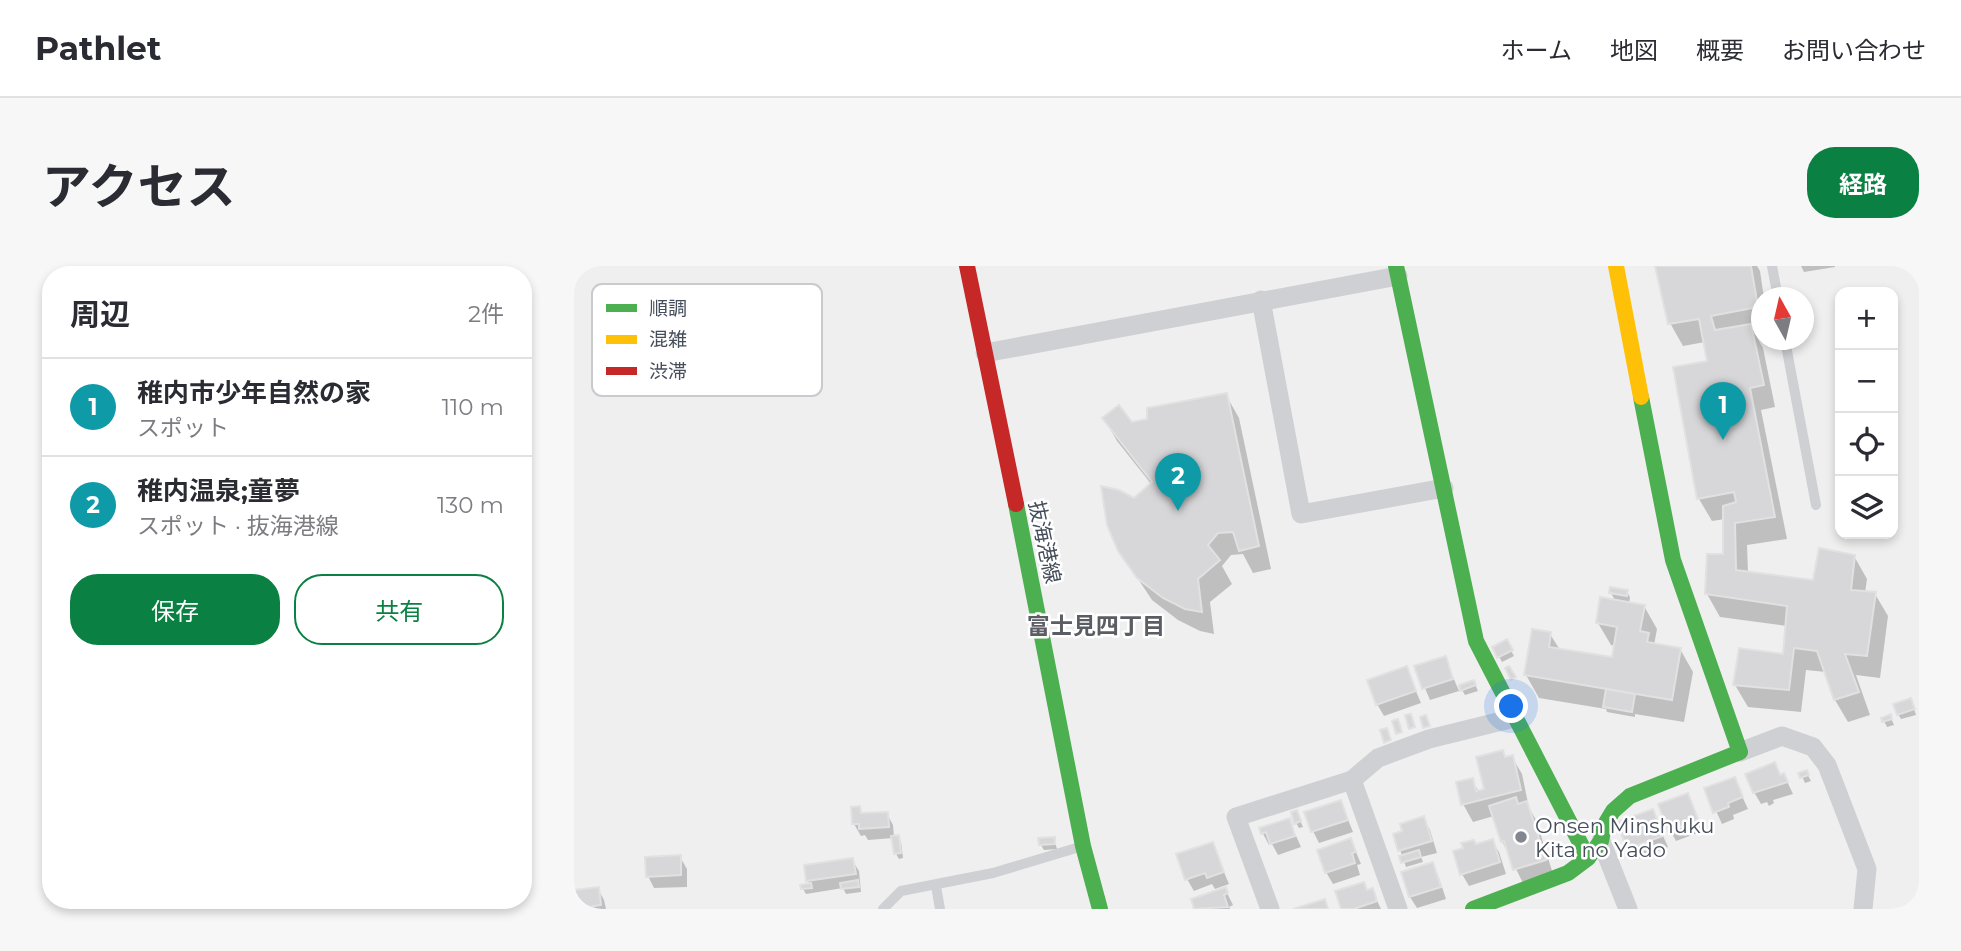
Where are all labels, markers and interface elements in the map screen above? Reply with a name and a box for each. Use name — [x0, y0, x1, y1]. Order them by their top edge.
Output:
text: Pathlet — [35, 28, 161, 68]
text: ホーム — [1501, 36, 1572, 65]
text: 地図 — [1610, 36, 1658, 65]
text: 概要 — [1696, 36, 1744, 65]
text: お問い合わせ — [1782, 36, 1926, 65]
button: 経路 — [1807, 147, 1919, 218]
text: アクセス — [42, 157, 236, 216]
legend — [592, 284, 822, 396]
north arrow — [1751, 287, 1814, 350]
map controls — [1835, 287, 1898, 539]
button: + — [1835, 287, 1898, 350]
text: 周辺 — [70, 296, 130, 333]
text: 順調 — [649, 297, 687, 320]
text: 2件 — [468, 300, 504, 328]
text: 混雑 — [649, 328, 687, 351]
button: − — [1835, 350, 1898, 413]
text: 渋滞 — [649, 360, 687, 383]
text: 稚内市少年自然の家 — [137, 377, 371, 409]
pin: 1 — [1700, 382, 1746, 440]
text: 1 — [88, 393, 98, 421]
text: 110 m — [442, 393, 504, 421]
button: locate — [1835, 413, 1898, 476]
text: スポット — [137, 414, 229, 442]
pin: 2 — [1155, 453, 1201, 511]
text: 稚内温泉;童夢 — [137, 475, 300, 507]
button: layers — [1835, 476, 1898, 539]
text: 2 — [86, 491, 100, 519]
text: 130 m — [437, 491, 504, 519]
street label: 抜海港線 — [1024, 498, 1066, 586]
text: スポット · 抜海港線 — [137, 512, 339, 540]
button: 保存 — [70, 574, 280, 645]
button: 共有 — [294, 574, 504, 645]
district label: 富士見四丁目 — [1027, 612, 1165, 640]
your location — [1494, 689, 1528, 723]
place label: Onsen Minshuku Kita no Yado — [1535, 813, 1714, 862]
marker: Onsen Minshuku Kita no Yado — [1513, 829, 1529, 845]

